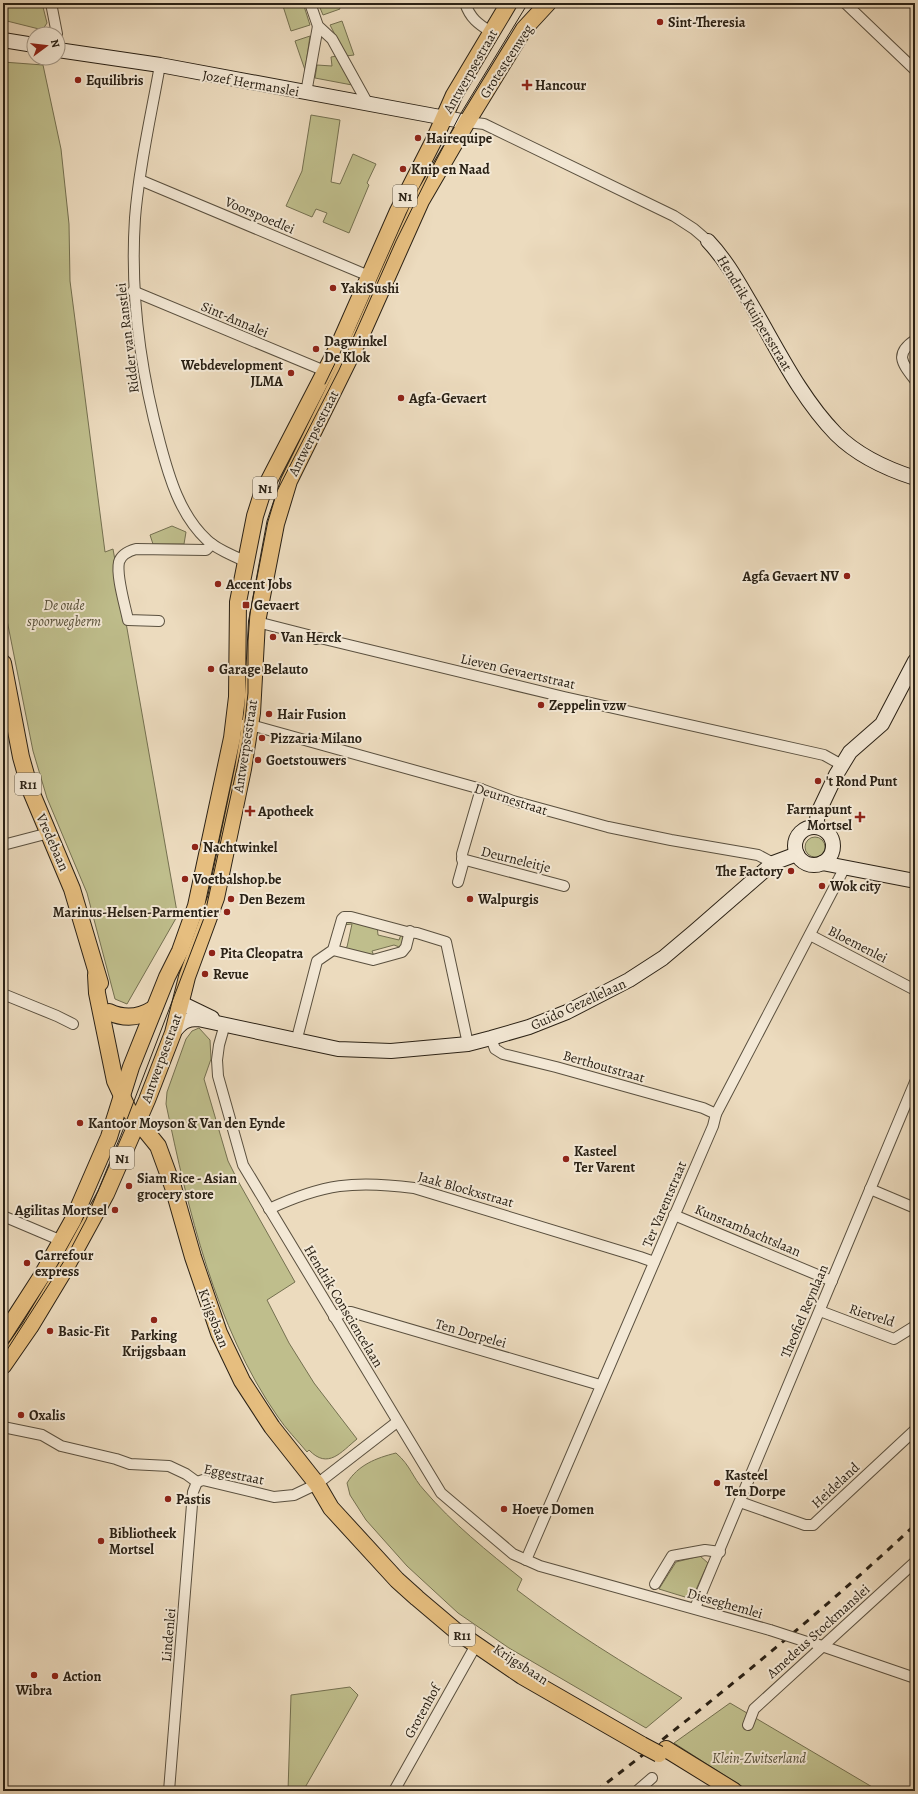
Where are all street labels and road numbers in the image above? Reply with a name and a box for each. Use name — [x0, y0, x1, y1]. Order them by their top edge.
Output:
street label: Grotesteenweg — [475, 20, 538, 102]
street label: Antwerpsestraat — [438, 26, 502, 118]
street label: Jozef Hermanslei — [201, 66, 301, 101]
road number: N1 — [393, 185, 417, 207]
street label: Voorspoedlei — [221, 192, 298, 239]
street label: Hendrik Kuijpersstraat — [712, 252, 797, 375]
street label: Ridder van Ranstlei — [111, 282, 144, 394]
street label: Sint-Annalei — [198, 297, 271, 342]
street label: Antwerpsestraat — [283, 387, 343, 480]
road number: N1 — [253, 477, 277, 499]
street label: Lieven Gevaertstraat — [459, 649, 578, 694]
street label: Antwerpsestraat — [229, 698, 262, 795]
road number: R11 — [15, 773, 41, 795]
street label: Deurnestraat — [472, 779, 550, 820]
street label: Vredebaan — [31, 810, 74, 874]
street label: Deurneleitje — [479, 842, 553, 877]
street label: Bloemenlei — [825, 921, 891, 968]
street label: Guido Gezellelaan — [527, 974, 629, 1035]
street label: Antwerpsestraat — [136, 1010, 187, 1106]
street label: Berthoutstraat — [561, 1046, 647, 1087]
road number: N1 — [110, 1147, 134, 1169]
street label: Ter Varentstraat — [638, 1158, 691, 1250]
street label: Jaak Blockxstraat — [416, 1167, 516, 1212]
street label: Kunstambachtslaan — [692, 1200, 804, 1262]
street label: Hendrik Consciencelaan — [300, 1242, 388, 1371]
street label: Theofiel Reynlaan — [776, 1261, 833, 1361]
street label: Krijgsbaan — [194, 1286, 234, 1351]
street label: Rietveld — [847, 1299, 897, 1332]
street label: Ten Dorpelei — [433, 1314, 509, 1353]
street label: Heideland — [807, 1458, 864, 1513]
street label: Eggestraat — [202, 1459, 266, 1490]
street label: Amedeus Stockmanslei — [762, 1580, 874, 1683]
street label: Dieseghemlei — [685, 1584, 765, 1623]
street label: Lindenlei — [157, 1607, 180, 1663]
road number: R11 — [449, 1624, 475, 1646]
street label: Krijgsbaan — [490, 1640, 552, 1689]
street label: Grotenhof — [400, 1679, 446, 1742]

